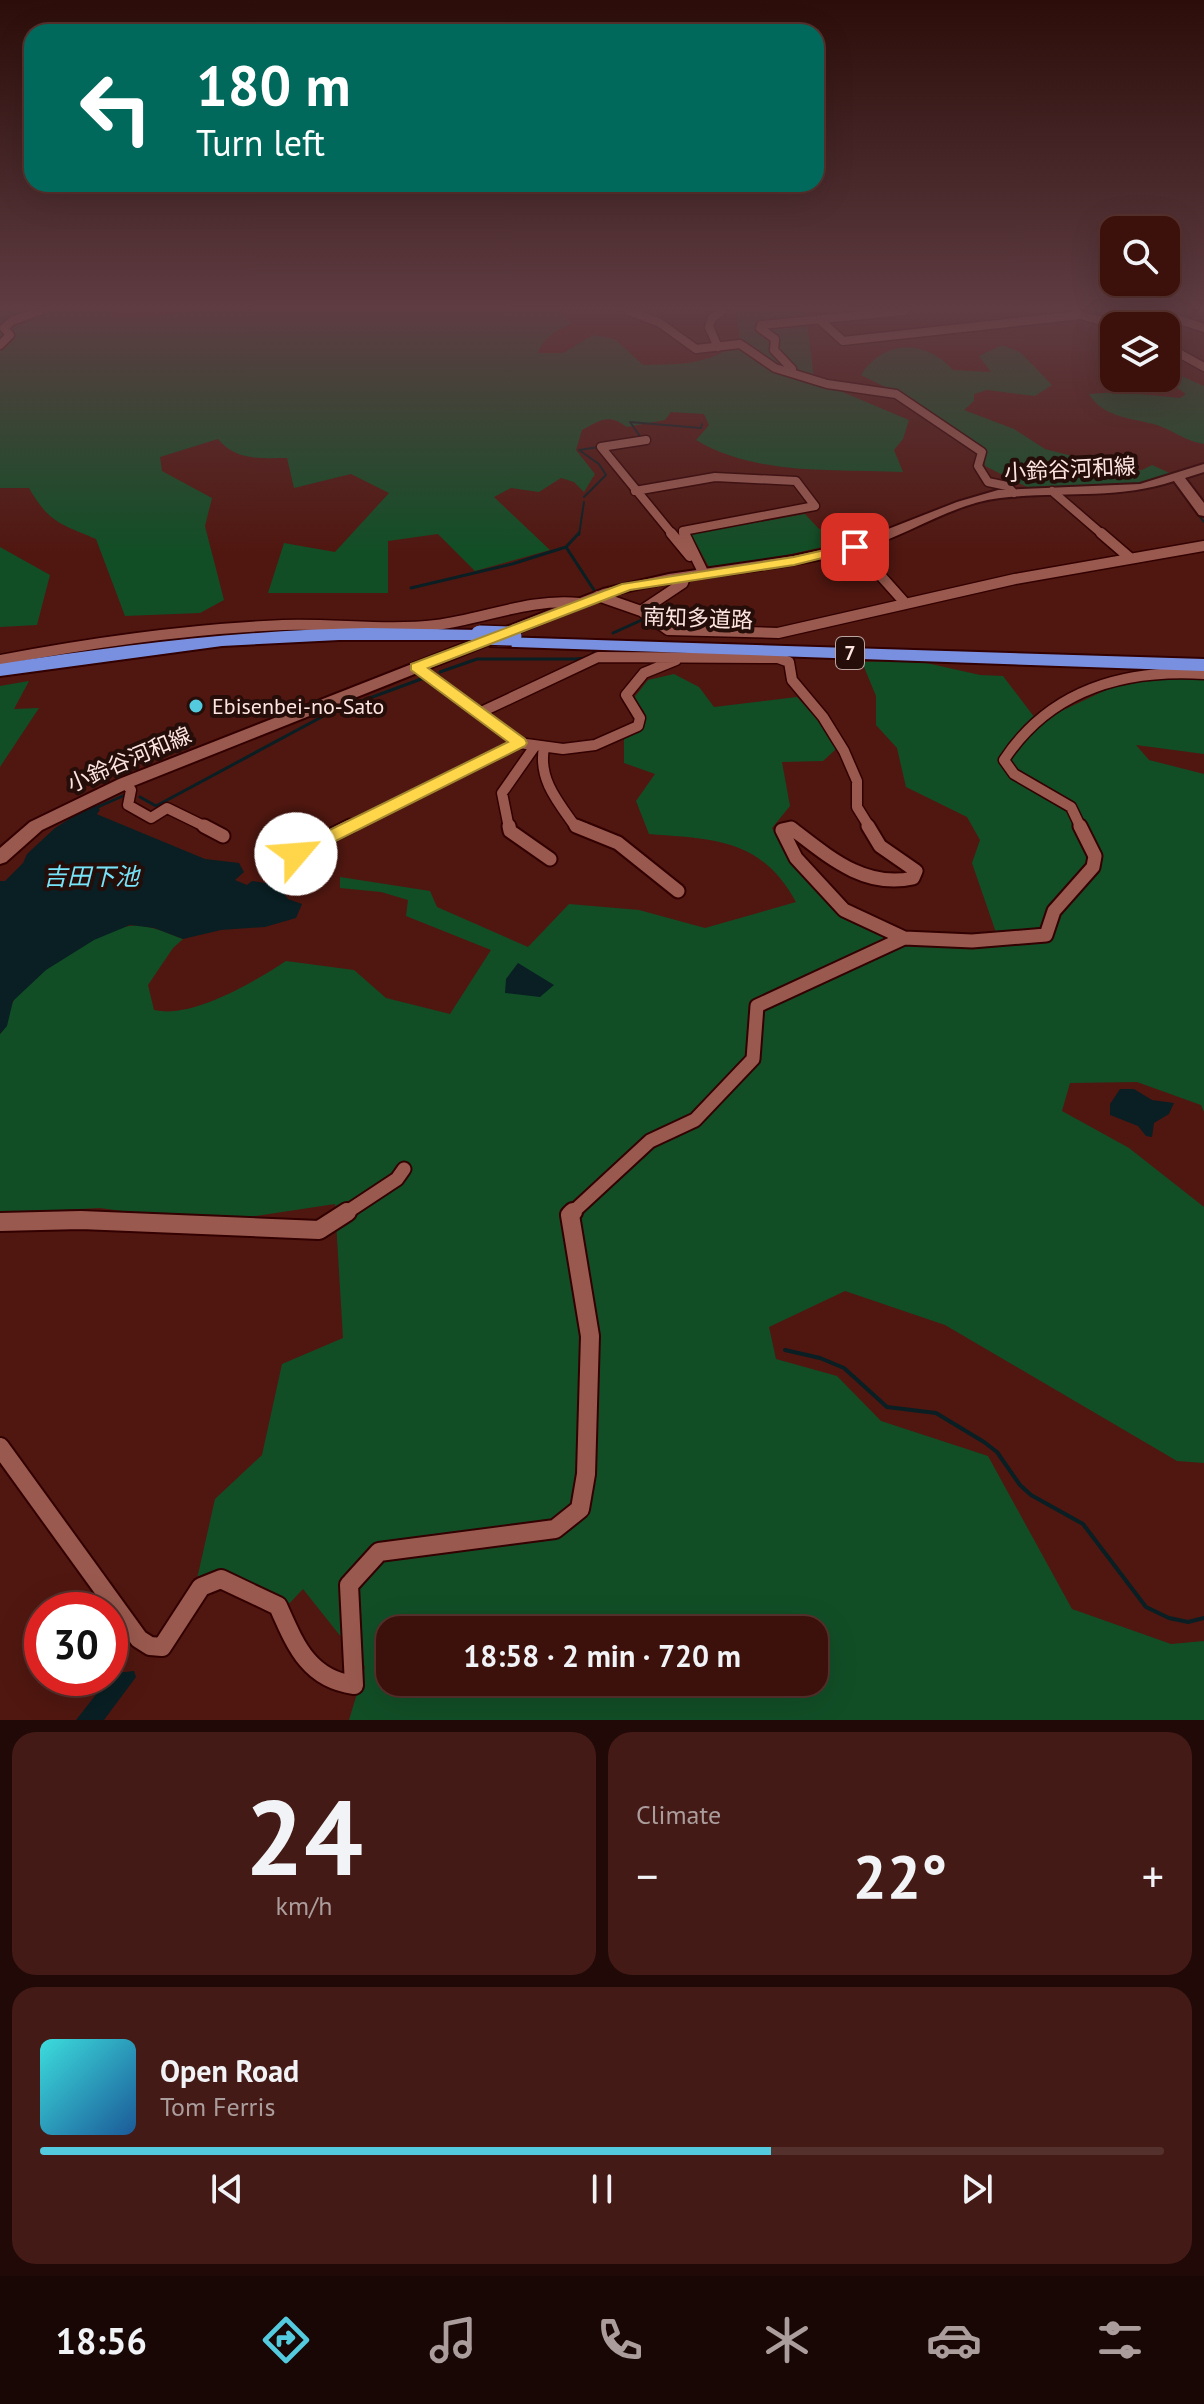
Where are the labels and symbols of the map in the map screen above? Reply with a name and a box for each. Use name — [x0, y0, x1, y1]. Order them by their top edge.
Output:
street label: 小鈴谷河和線 — [1003, 452, 1137, 486]
pin — [821, 513, 889, 581]
street label: 南知多道路 — [643, 602, 753, 634]
road number: 7 — [836, 637, 864, 669]
place label: Ebisenbei-no-Sato — [212, 692, 384, 720]
marker: Ebisenbei-no-Sato — [187, 697, 205, 715]
street label: 小鈴谷河和線 — [63, 720, 195, 798]
position arrow — [254, 812, 338, 896]
water label: 吉田下池 — [43, 861, 141, 892]
speed limit sign: 30 — [24, 1592, 128, 1696]

